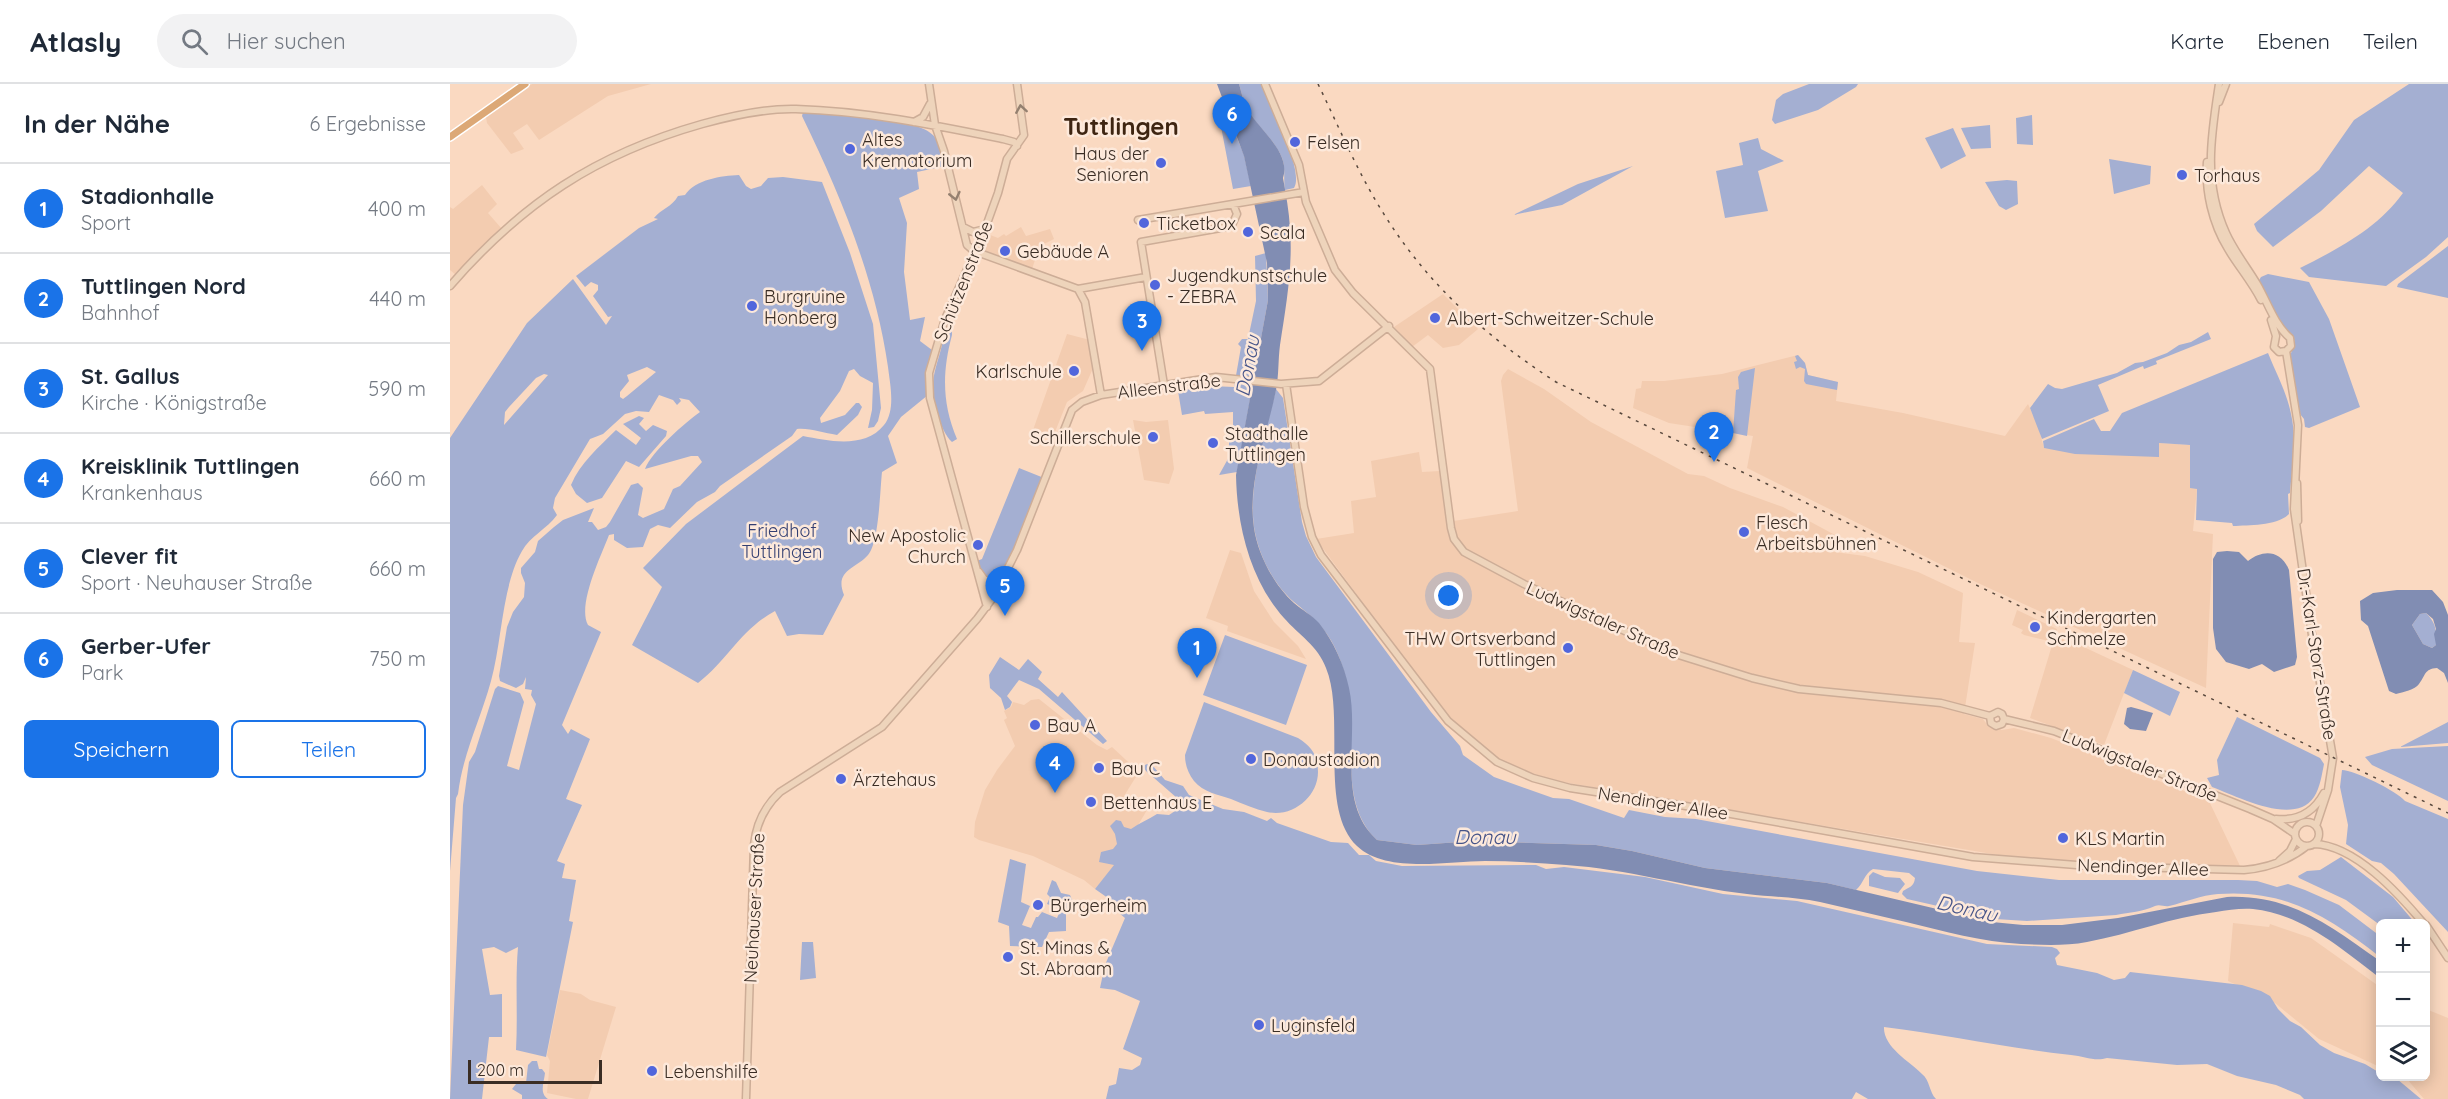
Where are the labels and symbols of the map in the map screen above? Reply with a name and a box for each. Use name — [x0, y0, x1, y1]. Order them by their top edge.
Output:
pin: 6 — [1212, 94, 1252, 144]
one-way arrow — [1016, 105, 1028, 114]
district label: Tuttlingen — [1063, 111, 1179, 141]
place label: Altes Krematorium — [862, 128, 972, 172]
place label: Felsen — [1307, 131, 1360, 154]
marker: Felsen — [1288, 135, 1302, 149]
marker: Altes Krematorium — [843, 142, 857, 156]
place label: Haus der Senioren — [1074, 142, 1149, 186]
marker: Haus der Senioren — [1154, 156, 1168, 170]
place label: Torhaus — [2194, 164, 2260, 187]
marker: Torhaus — [2175, 168, 2189, 182]
one-way arrow — [948, 191, 961, 201]
place label: Ticketbox — [1156, 212, 1236, 235]
marker: Ticketbox — [1137, 216, 1151, 230]
street label: Schützenstraße — [928, 217, 998, 345]
place label: Scala — [1260, 221, 1305, 244]
marker: Scala — [1241, 225, 1255, 239]
place label: Gebäude A — [1017, 240, 1110, 263]
marker: Gebäude A — [998, 244, 1012, 258]
place label: Jugendkunstschule - ZEBRA — [1167, 264, 1327, 308]
marker: Jugendkunstschule - ZEBRA — [1148, 278, 1162, 292]
place label: Burgruine Honberg — [764, 285, 845, 329]
marker: Burgruine Honberg — [745, 299, 759, 313]
pin: 3 — [1122, 302, 1162, 351]
place label: Albert-Schweitzer-Schule — [1447, 307, 1654, 330]
marker: Albert-Schweitzer-Schule — [1428, 311, 1442, 325]
water label: Donau — [1229, 332, 1265, 398]
place label: Karlschule — [976, 360, 1062, 383]
marker: Karlschule — [1067, 364, 1081, 378]
street label: Alleenstraße — [1116, 368, 1222, 404]
pin: 2 — [1694, 412, 1734, 462]
place label: Stadthalle Tuttlingen — [1225, 422, 1309, 466]
place label: Schillerschule — [1030, 426, 1141, 449]
marker: Schillerschule — [1146, 430, 1160, 444]
marker: Stadthalle Tuttlingen — [1206, 436, 1220, 450]
place label: Flesch Arbeitsbühnen — [1756, 511, 1877, 555]
park label: Friedhof Tuttlingen — [742, 519, 823, 563]
place label: New Apostolic Church — [848, 524, 966, 568]
marker: Flesch Arbeitsbühnen — [1737, 525, 1751, 539]
marker: New Apostolic Church — [971, 538, 985, 552]
pin: 5 — [986, 566, 1024, 616]
street label: Dr.-Karl-Storz-Straße — [2292, 566, 2342, 742]
street label: Ludwigstaler Straße — [1523, 576, 1683, 664]
your location — [1434, 581, 1463, 610]
place label: Kindergarten Schmelze — [2047, 606, 2157, 650]
marker: Kindergarten Schmelze — [2028, 620, 2042, 634]
place label: THW Ortsverband Tuttlingen — [1405, 627, 1556, 671]
pin: 1 — [1178, 628, 1216, 678]
marker: THW Ortsverband Tuttlingen — [1561, 641, 1575, 655]
place label: Bau A — [1047, 714, 1097, 737]
marker: Bau A — [1028, 718, 1042, 732]
street label: Ludwigstaler Straße — [2059, 723, 2221, 807]
pin: 4 — [1036, 744, 1074, 793]
place label: Donaustadion — [1263, 748, 1380, 771]
marker: Donaustadion — [1244, 752, 1258, 766]
place label: Bau C — [1111, 757, 1161, 780]
marker: Bau C — [1092, 761, 1106, 775]
place label: Ärztehaus — [853, 768, 936, 791]
marker: Ärztehaus — [834, 772, 848, 786]
street label: Nendinger Allee — [1596, 781, 1730, 825]
place label: Bettenhaus E — [1103, 791, 1212, 814]
marker: Bettenhaus E — [1084, 795, 1098, 809]
water label: Donau — [1454, 824, 1517, 849]
place label: KLS Martin — [2075, 827, 2165, 850]
marker: KLS Martin — [2056, 831, 2070, 845]
street label: Neuhauser Straße — [739, 832, 769, 984]
street label: Nendinger Allee — [2077, 853, 2209, 881]
water label: Donau — [1934, 889, 2001, 927]
place label: Bürgerheim — [1050, 894, 1147, 917]
marker: Bürgerheim — [1031, 898, 1045, 912]
place label: St. Minas & St. Abraam — [1020, 936, 1112, 980]
marker: St. Minas & St. Abraam — [1001, 950, 1015, 964]
place label: Luginsfeld — [1271, 1014, 1355, 1037]
marker: Luginsfeld — [1252, 1018, 1266, 1032]
scale bar — [468, 1057, 602, 1084]
place label: Lebenshilfe — [664, 1060, 758, 1083]
marker: Lebenshilfe — [645, 1064, 659, 1078]

